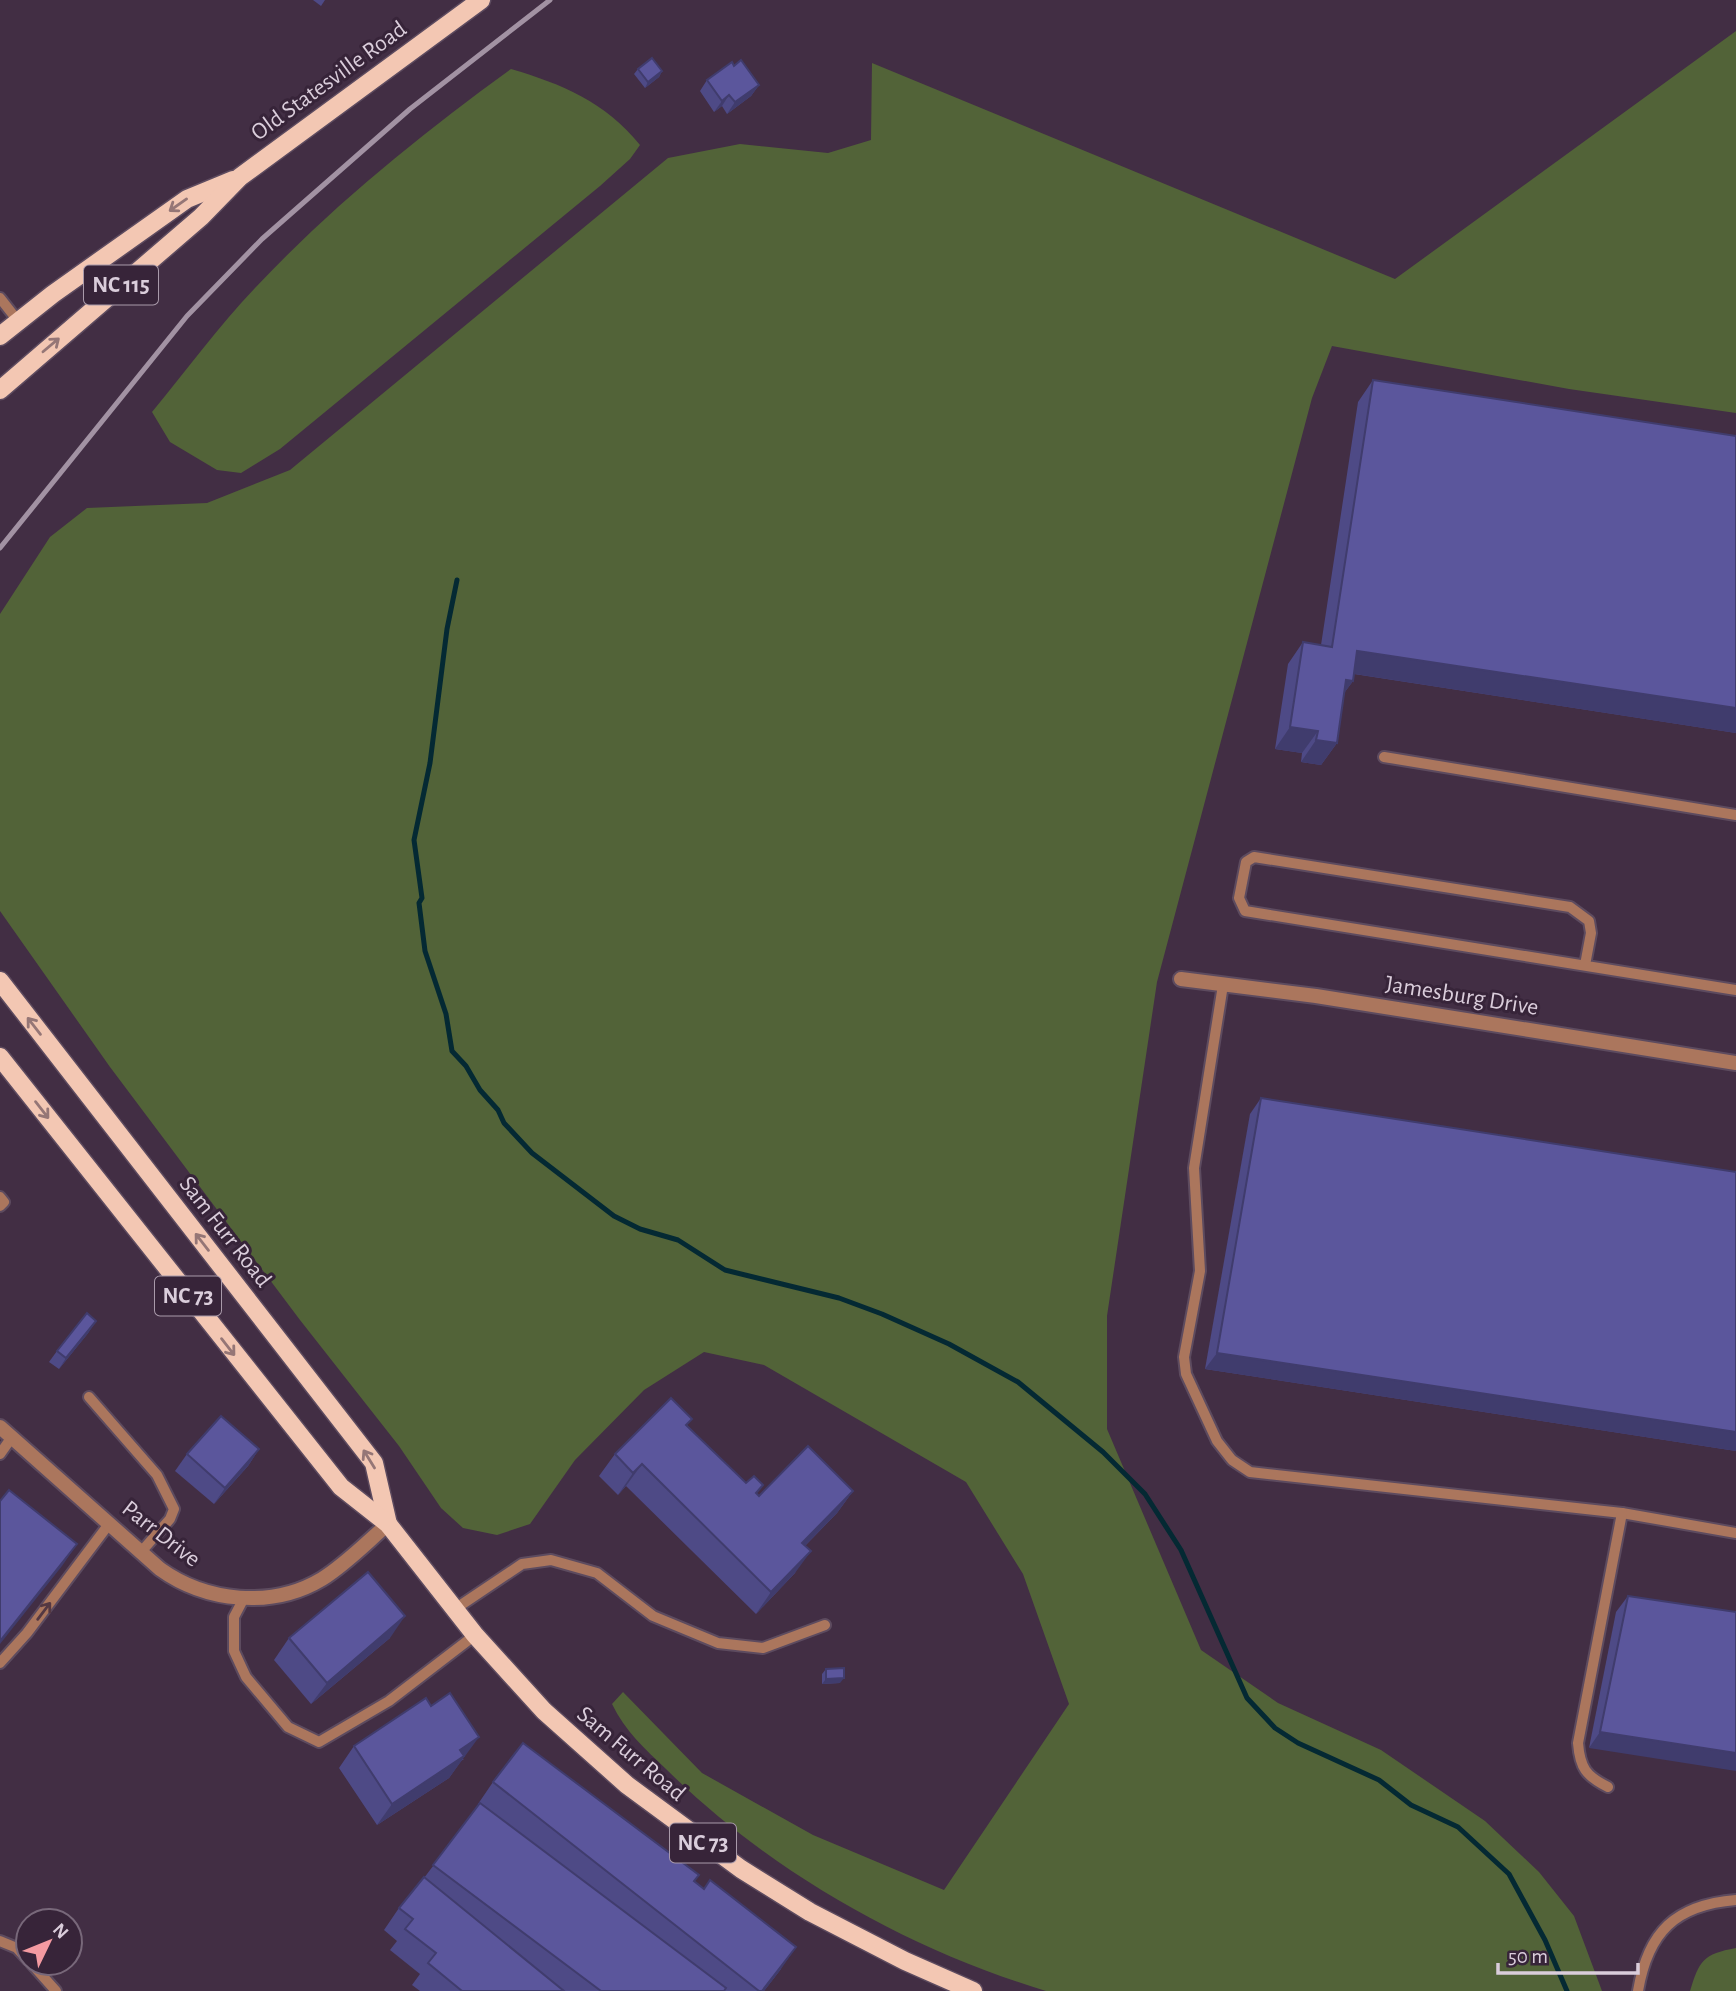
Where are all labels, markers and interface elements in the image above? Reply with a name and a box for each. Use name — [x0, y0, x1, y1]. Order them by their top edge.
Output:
street label: Old Statesville Road — [247, 17, 411, 145]
one-way arrow — [169, 198, 188, 212]
road number: NC 115 — [84, 266, 158, 304]
one-way arrow — [42, 337, 60, 353]
street label: Jamesburg Drive — [1384, 972, 1540, 1020]
one-way arrow — [27, 1017, 42, 1035]
one-way arrow — [35, 1101, 50, 1119]
street label: Sam Furr Road — [174, 1172, 276, 1292]
one-way arrow — [195, 1234, 210, 1252]
road number: NC 73 — [155, 1276, 221, 1316]
one-way arrow — [221, 1337, 236, 1356]
one-way arrow — [362, 1450, 377, 1469]
street label: Parr Drive — [117, 1496, 205, 1572]
one-way arrow — [36, 1601, 51, 1620]
street label: Sam Furr Road — [572, 1702, 690, 1806]
road number: NC 73 — [670, 1824, 736, 1862]
north arrow — [14, 1907, 84, 1977]
text: N — [49, 1920, 72, 1943]
scale bar — [1498, 1932, 1638, 1976]
text: 50 m — [1508, 1946, 1548, 1967]

